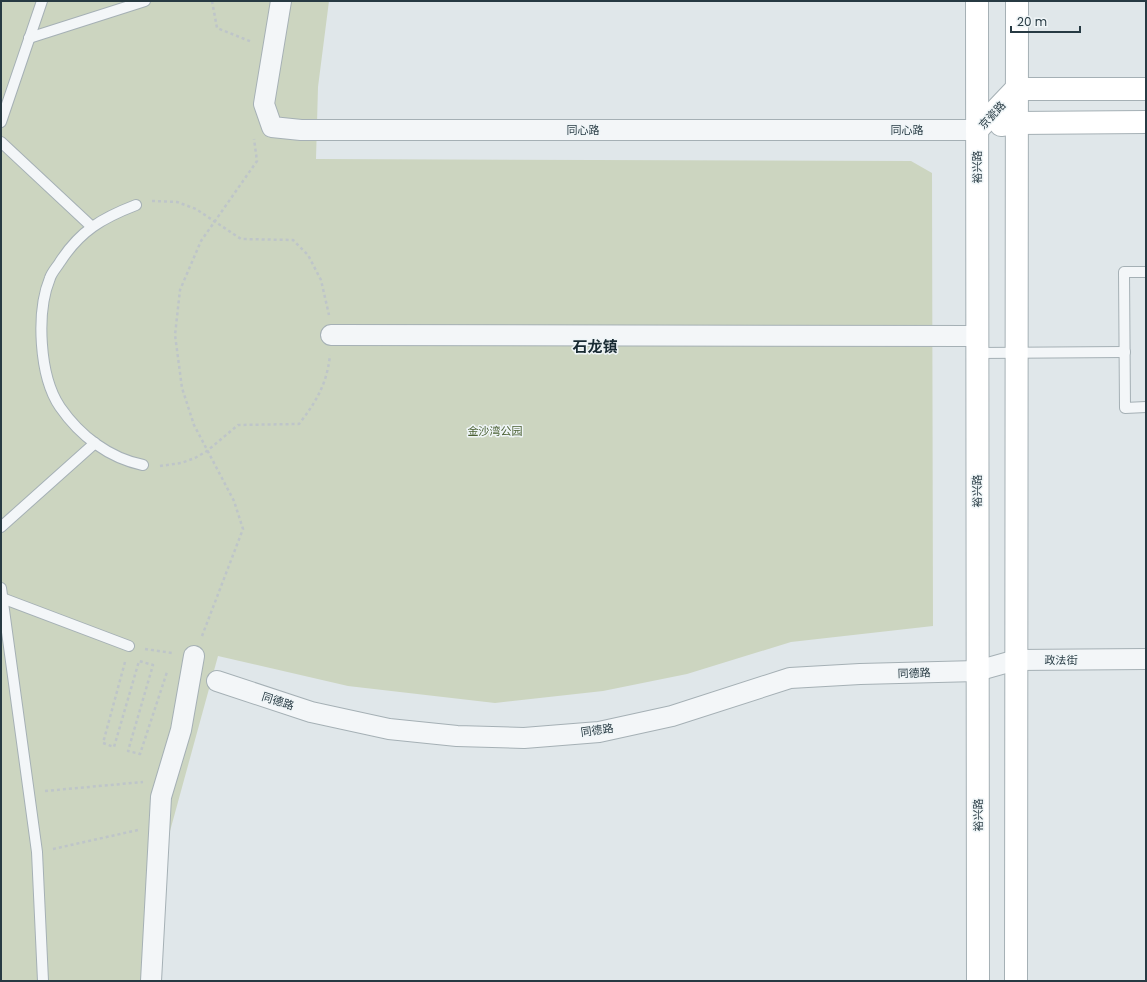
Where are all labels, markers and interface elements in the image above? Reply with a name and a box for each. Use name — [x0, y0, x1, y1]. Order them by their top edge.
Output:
scale bar — [1011, 8, 1080, 34]
text: 20 m — [1017, 13, 1047, 30]
street label: 京瓷路 — [975, 97, 1009, 133]
street label: 同心路 — [567, 122, 600, 138]
street label: 同心路 — [891, 122, 924, 138]
street label: 裕兴路 — [969, 151, 985, 184]
district label: 石龙镇 — [572, 336, 618, 357]
park label: 金沙湾公园 — [468, 423, 523, 439]
street label: 裕兴路 — [969, 475, 985, 508]
street label: 政法街 — [1045, 652, 1078, 668]
street label: 同德路 — [897, 664, 931, 682]
street label: 同德路 — [260, 688, 296, 714]
street label: 同德路 — [580, 720, 614, 740]
street label: 裕兴路 — [970, 799, 986, 832]

